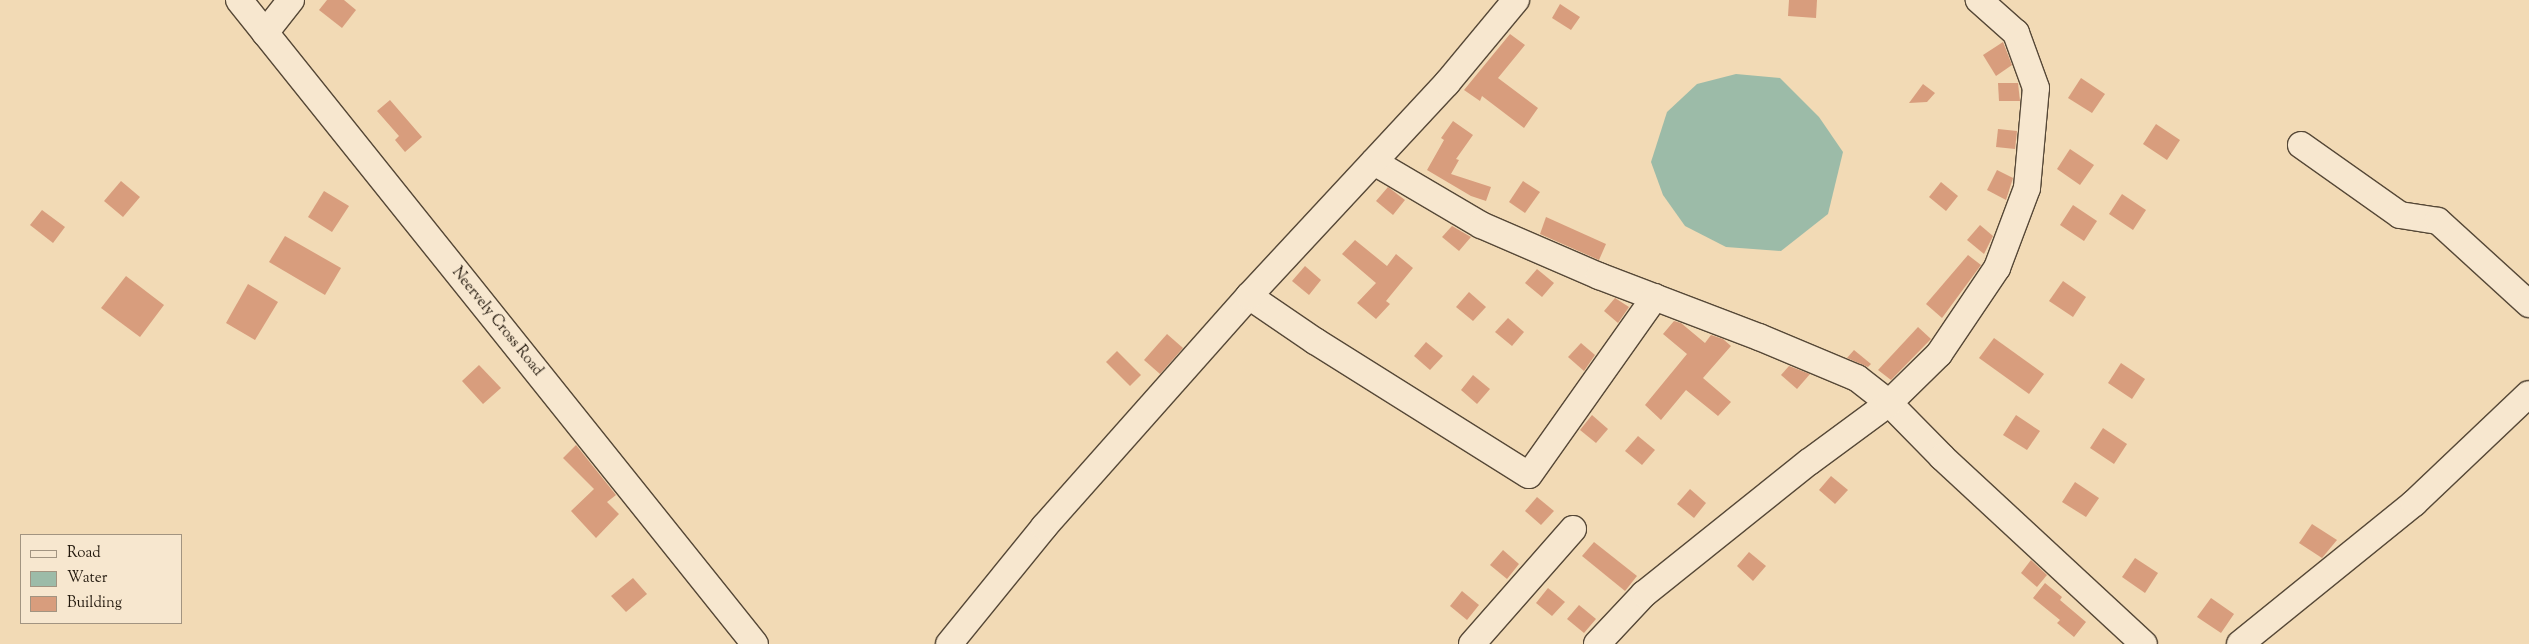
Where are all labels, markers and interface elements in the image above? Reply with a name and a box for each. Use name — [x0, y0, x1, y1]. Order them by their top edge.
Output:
street label: Neervely Cross Road — [448, 264, 546, 380]
legend — [20, 534, 182, 624]
text: Road — [67, 543, 101, 564]
text: Water — [67, 568, 107, 589]
text: Building — [67, 593, 122, 614]

